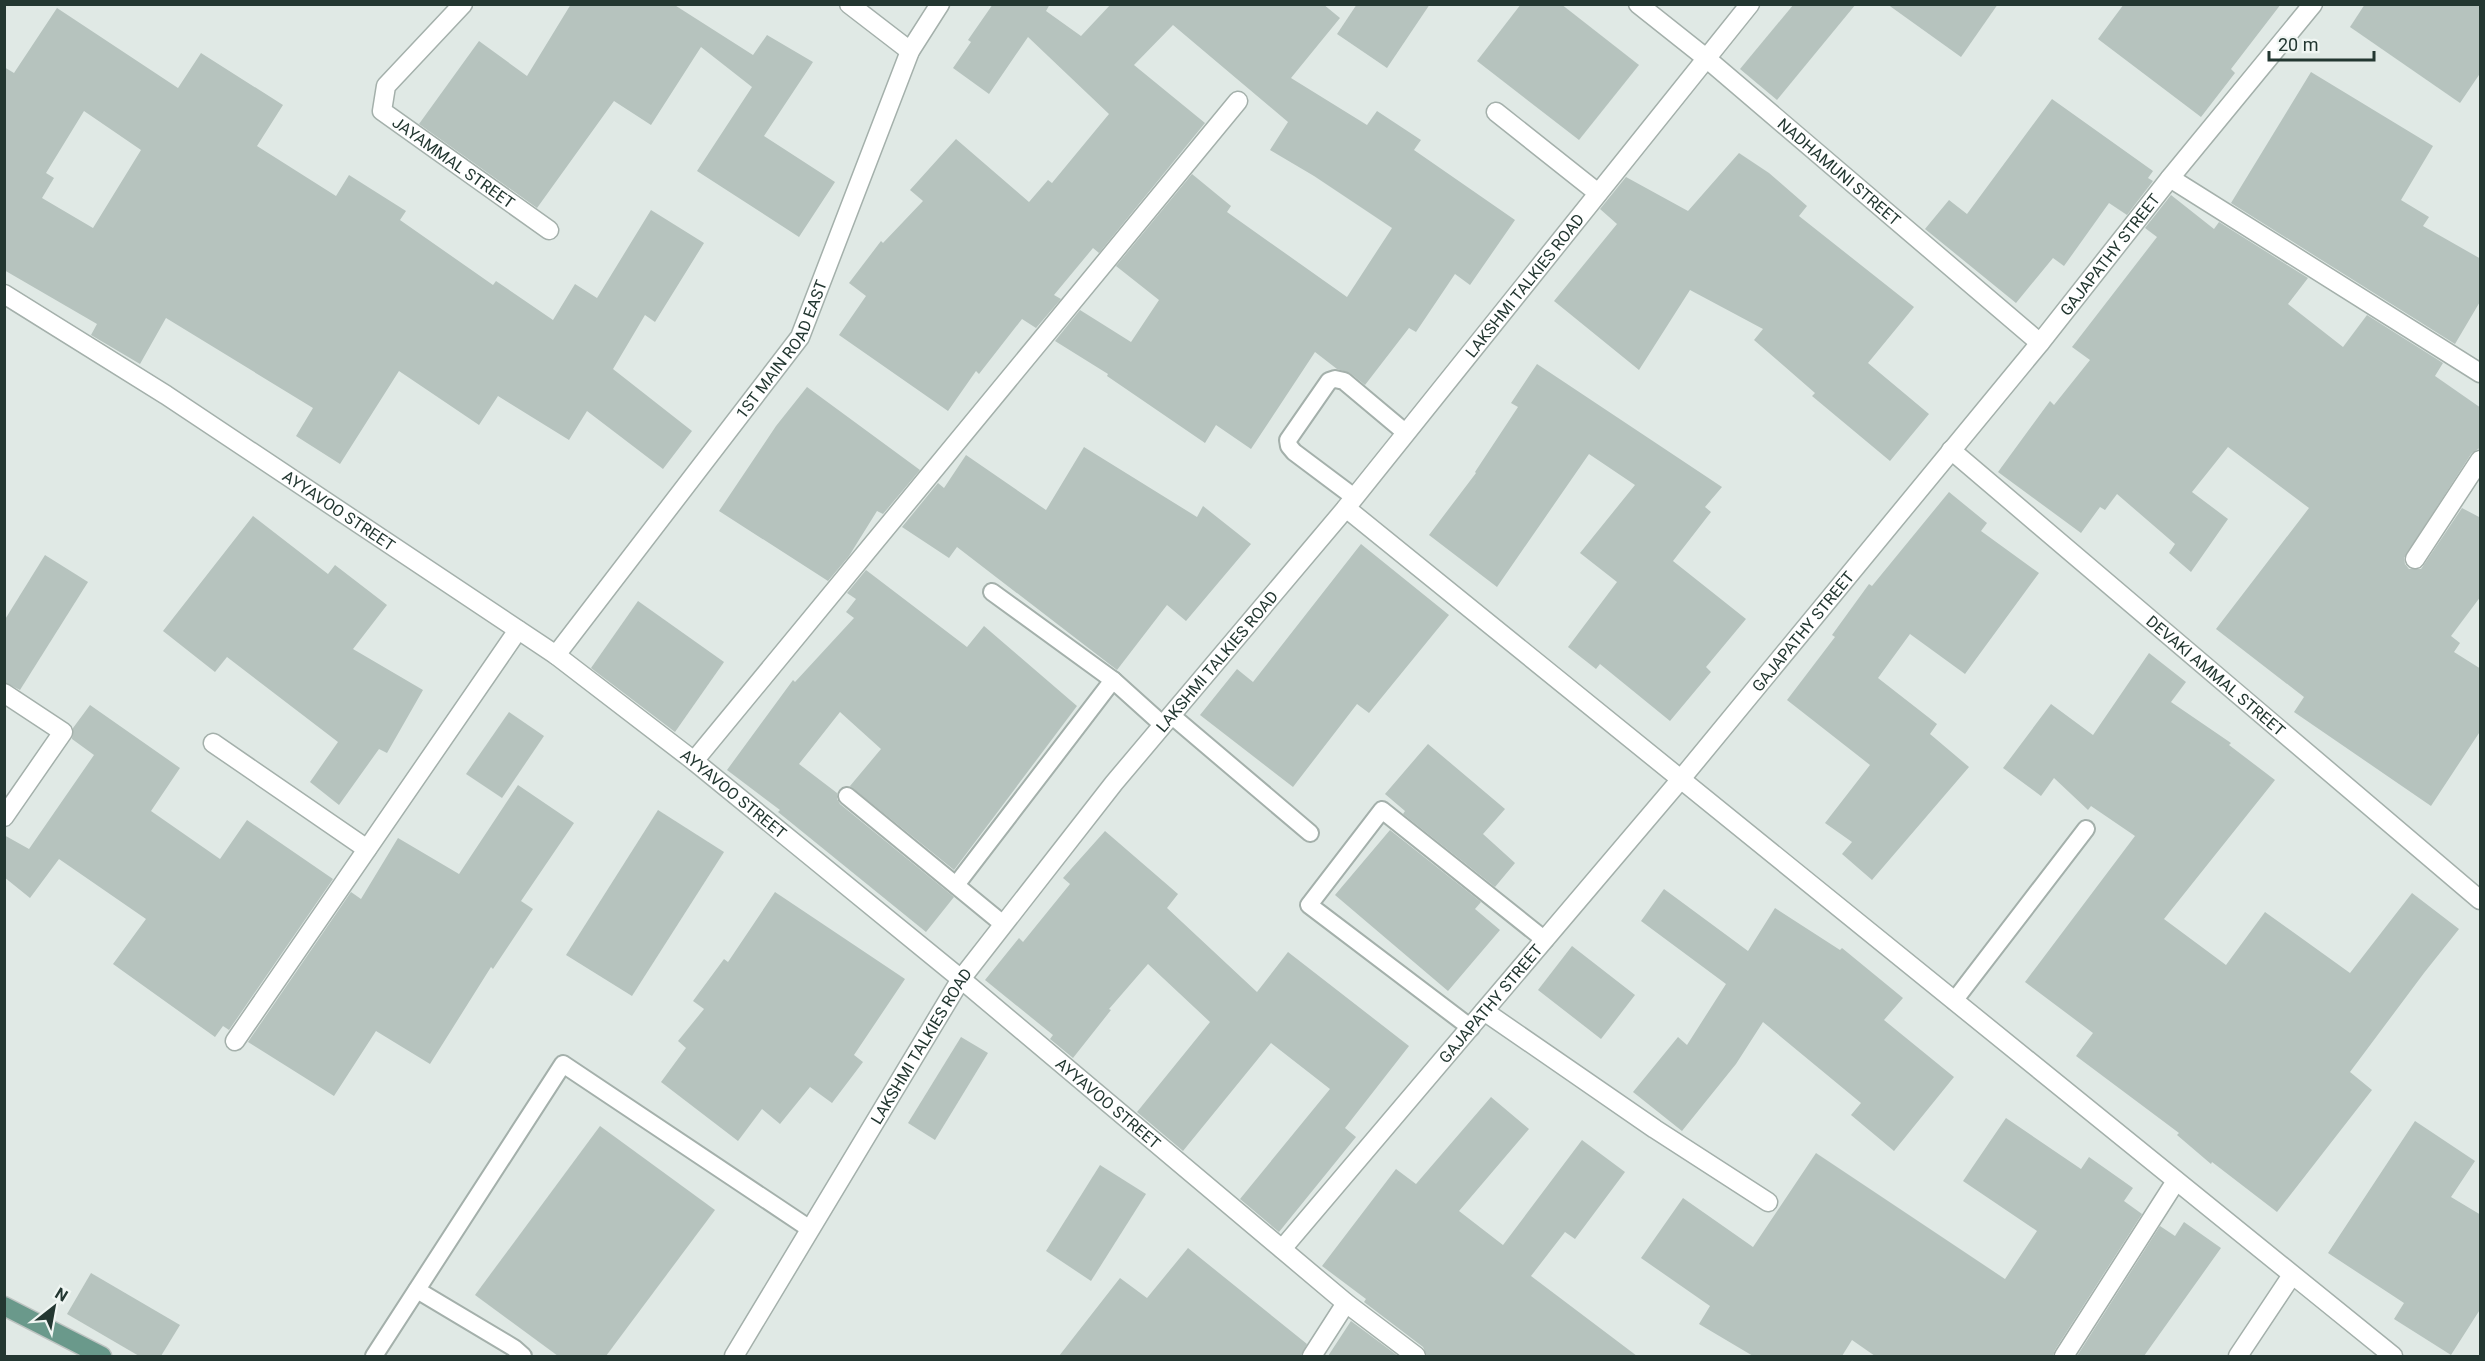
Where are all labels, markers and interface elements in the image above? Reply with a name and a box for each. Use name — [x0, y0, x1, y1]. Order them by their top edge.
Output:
scale bar — [2269, 24, 2374, 62]
text: 20 m — [2278, 34, 2318, 55]
street label: JAYAMMAL STREET — [389, 113, 519, 213]
street label: NADHAMUNI STREET — [1774, 114, 1905, 230]
street label: GAJAPATHY STREET — [2056, 190, 2164, 320]
street label: LAKSHMI TALKIES ROAD — [1462, 210, 1588, 361]
street label: 1ST MAIN ROAD EAST — [732, 277, 831, 422]
street label: AYYAVOO STREET — [279, 467, 399, 555]
street label: GAJAPATHY STREET — [1748, 567, 1858, 695]
street label: LAKSHMI TALKIES ROAD — [1152, 587, 1282, 736]
street label: DEVAKI AMMAL STREET — [2142, 611, 2289, 741]
street label: AYYAVOO STREET — [677, 745, 791, 843]
street label: GAJAPATHY STREET — [1435, 940, 1547, 1067]
street label: LAKSHMI TALKIES ROAD — [867, 965, 976, 1128]
street label: AYYAVOO STREET — [1052, 1054, 1165, 1153]
north arrow — [24, 1277, 84, 1337]
text: N — [52, 1284, 71, 1306]

